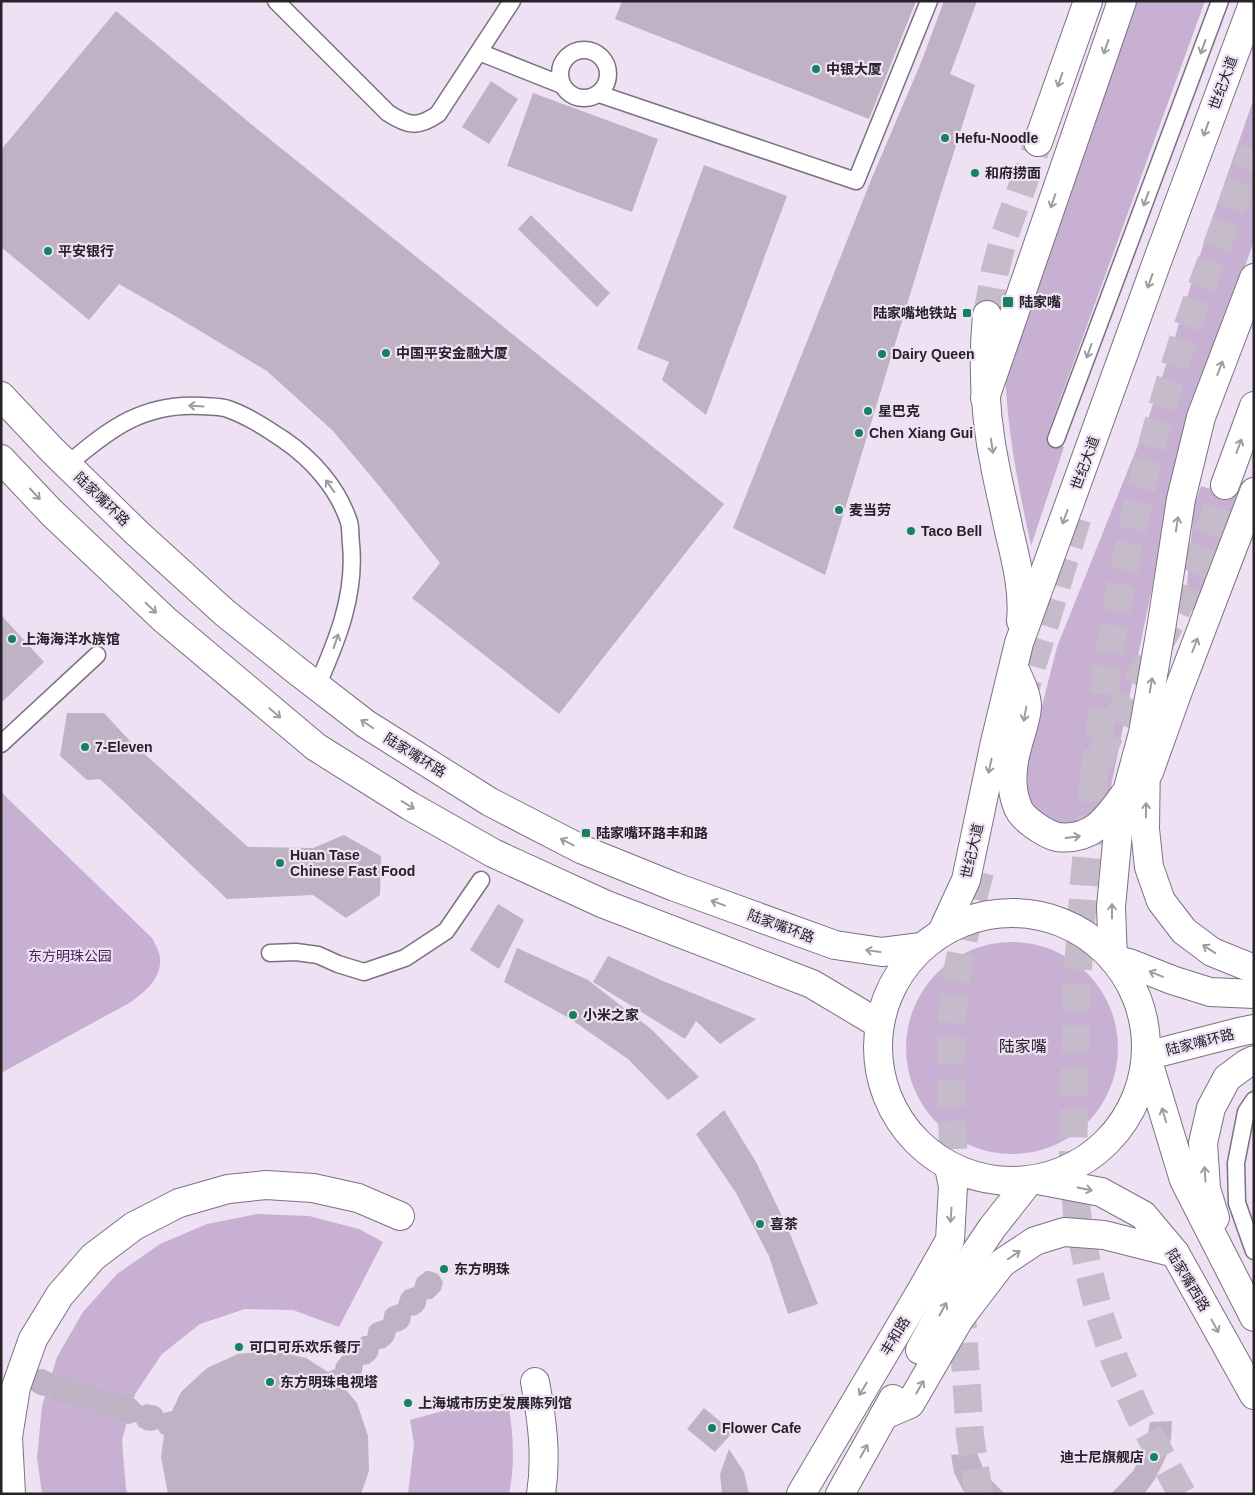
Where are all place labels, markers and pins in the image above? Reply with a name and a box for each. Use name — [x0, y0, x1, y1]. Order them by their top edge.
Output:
place label: 中银大厦 — [826, 61, 882, 77]
marker: 中银大厦 — [810, 63, 822, 75]
place label: Hefu-Noodle — [955, 130, 1038, 146]
marker: Hefu-Noodle — [939, 132, 951, 144]
place label: 和府捞面 — [985, 165, 1041, 181]
marker: 和府捞面 — [969, 167, 981, 179]
place label: 平安银行 — [58, 243, 114, 259]
marker: 平安银行 — [42, 245, 54, 257]
place label: 陆家嘴 — [1019, 294, 1061, 310]
marker: 陆家嘴 — [1001, 295, 1015, 309]
place label: 陆家嘴地铁站 — [873, 305, 957, 321]
marker: 陆家嘴地铁站 — [961, 307, 973, 319]
place label: 中国平安金融大厦 — [396, 345, 508, 361]
place label: Dairy Queen — [892, 346, 974, 362]
marker: 中国平安金融大厦 — [380, 347, 392, 359]
marker: Dairy Queen — [876, 348, 888, 360]
place label: 星巴克 — [878, 403, 920, 419]
marker: 星巴克 — [862, 405, 874, 417]
place label: Chen Xiang Gui — [869, 425, 973, 441]
marker: Chen Xiang Gui — [853, 427, 865, 439]
place label: 麦当劳 — [849, 502, 891, 518]
marker: 麦当劳 — [833, 504, 845, 516]
place label: Taco Bell — [921, 523, 982, 539]
marker: Taco Bell — [905, 525, 917, 537]
place label: 上海海洋水族馆 — [22, 631, 120, 647]
marker: 上海海洋水族馆 — [6, 633, 18, 645]
place label: 7-Eleven — [95, 739, 153, 755]
marker: 7-Eleven — [79, 741, 91, 753]
place label: 陆家嘴环路丰和路 — [596, 825, 708, 841]
marker: 陆家嘴环路丰和路 — [580, 827, 592, 839]
place label: Huan Tase Chinese Fast Food — [290, 847, 415, 879]
marker: Huan Tase Chinese Fast Food — [274, 857, 286, 869]
place label: 小米之家 — [583, 1007, 639, 1023]
marker: 小米之家 — [567, 1009, 579, 1021]
place label: 喜茶 — [770, 1216, 798, 1232]
marker: 喜茶 — [754, 1218, 766, 1230]
place label: 东方明珠 — [454, 1261, 510, 1277]
marker: 东方明珠 — [438, 1263, 450, 1275]
place label: 可口可乐欢乐餐厅 — [249, 1339, 361, 1355]
marker: 可口可乐欢乐餐厅 — [233, 1341, 245, 1353]
place label: 东方明珠电视塔 — [280, 1374, 378, 1390]
marker: 东方明珠电视塔 — [264, 1376, 276, 1388]
place label: 上海城市历史发展陈列馆 — [418, 1395, 572, 1411]
marker: 上海城市历史发展陈列馆 — [402, 1397, 414, 1409]
place label: Flower Cafe — [722, 1420, 802, 1436]
marker: Flower Cafe — [706, 1422, 718, 1434]
place label: 迪士尼旗舰店 — [1060, 1449, 1144, 1465]
marker: 迪士尼旗舰店 — [1148, 1451, 1160, 1463]

